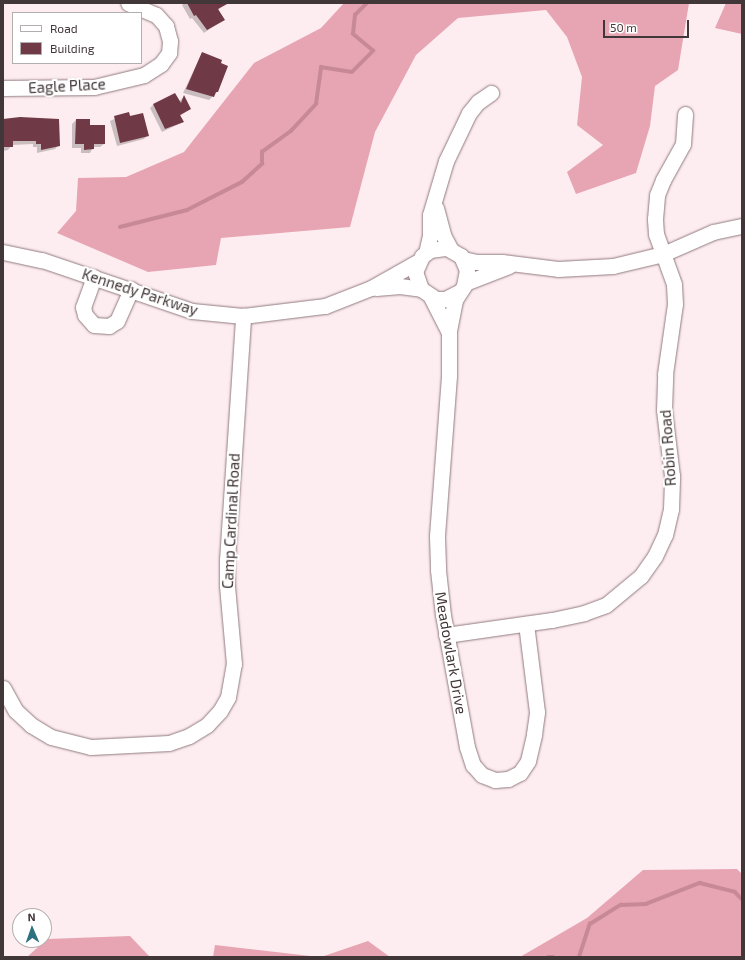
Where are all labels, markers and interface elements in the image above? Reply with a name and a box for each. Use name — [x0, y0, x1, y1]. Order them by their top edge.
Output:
legend — [12, 12, 142, 64]
scale bar — [605, 12, 691, 38]
text: 50 m — [610, 20, 637, 34]
text: Road — [50, 21, 78, 35]
text: Building — [50, 41, 94, 55]
street label: Eagle Place — [28, 75, 106, 97]
street label: Kennedy Parkway — [80, 265, 200, 319]
street label: Robin Road — [656, 409, 680, 487]
street label: Camp Cardinal Road — [218, 453, 244, 589]
street label: Meadowlark Drive — [431, 590, 471, 716]
north arrow — [12, 908, 52, 948]
text: N — [27, 910, 36, 923]

